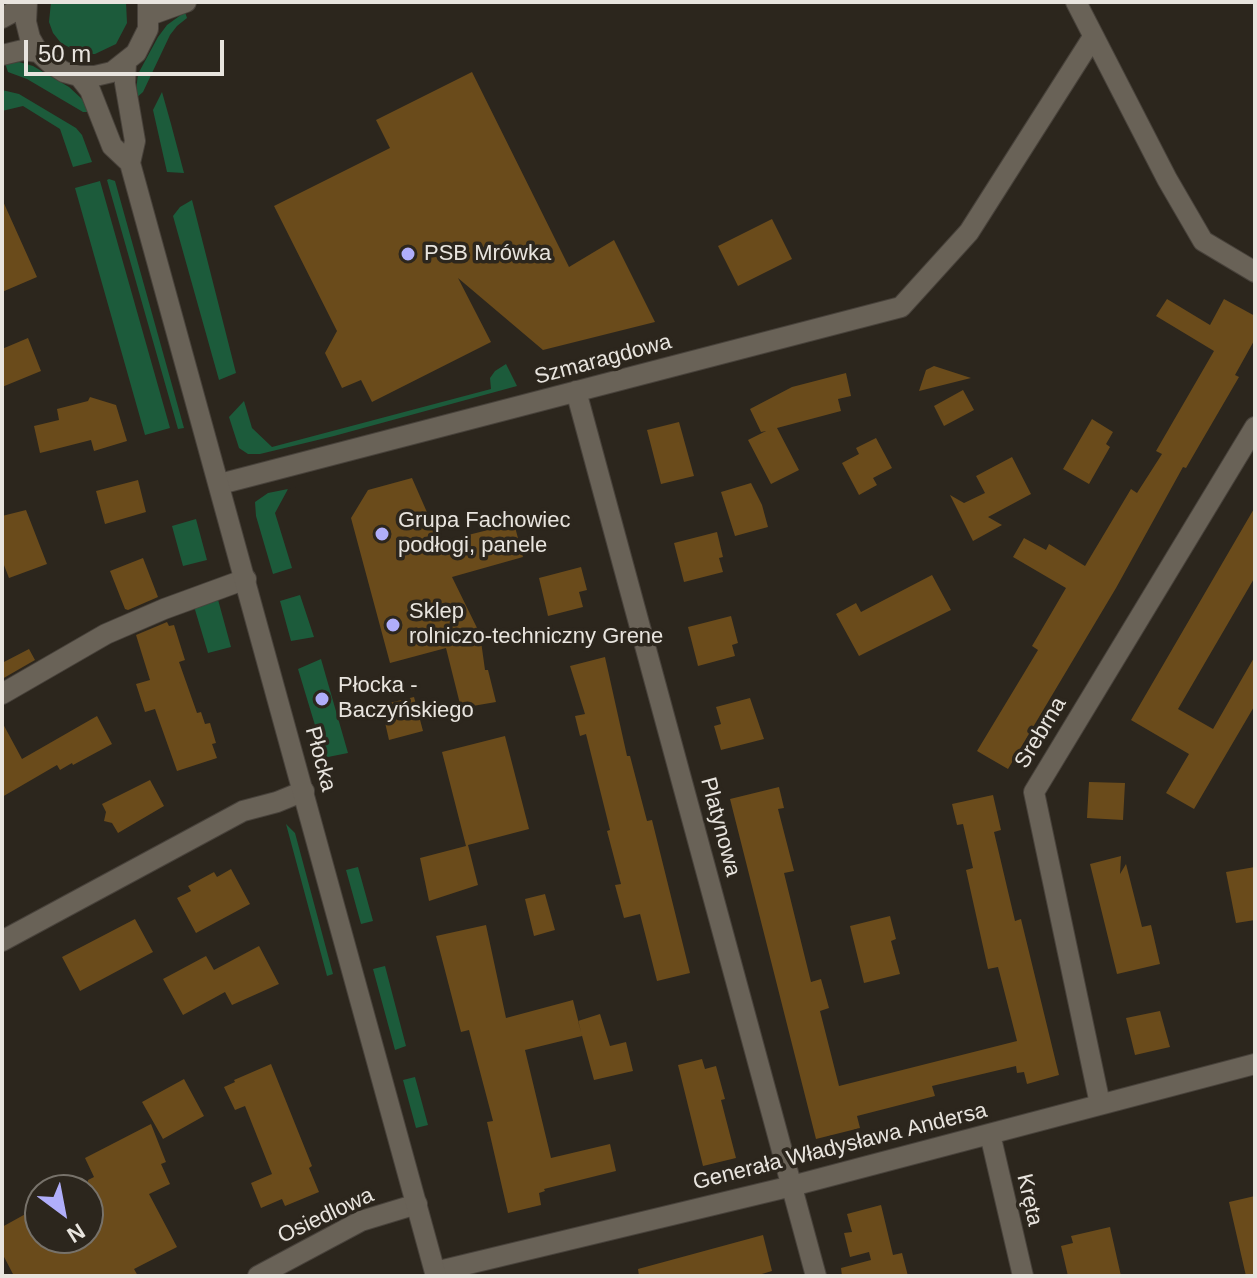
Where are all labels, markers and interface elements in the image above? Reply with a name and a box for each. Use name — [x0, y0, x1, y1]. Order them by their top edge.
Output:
scale bar — [28, 24, 228, 74]
text: 50 m — [38, 40, 91, 67]
place label: PSB Mrówka — [424, 241, 551, 267]
marker: PSB Mrówka — [399, 245, 417, 263]
street label: Szmaragdowa — [532, 329, 674, 391]
place label: Grupa Fachowiec podłogi, panele — [398, 508, 570, 560]
marker: Grupa Fachowiec podłogi, panele — [373, 525, 391, 543]
place label: Sklep rolniczo-techniczny Grene — [409, 599, 663, 650]
marker: Sklep rolniczo-techniczny Grene — [384, 616, 402, 634]
place label: Płocka - Baczyńskiego — [338, 673, 474, 724]
marker: Płocka - Baczyńskiego — [313, 690, 331, 708]
street label: Srebrna — [1010, 693, 1072, 773]
street label: Płocka — [299, 724, 341, 794]
street label: Platynowa — [694, 775, 746, 879]
street label: Generała Władysława Andersa — [690, 1098, 990, 1196]
street label: Kręta — [1010, 1171, 1048, 1229]
north arrow — [24, 1174, 104, 1254]
street label: Osiedlowa — [274, 1182, 378, 1250]
text: N — [63, 1218, 89, 1248]

